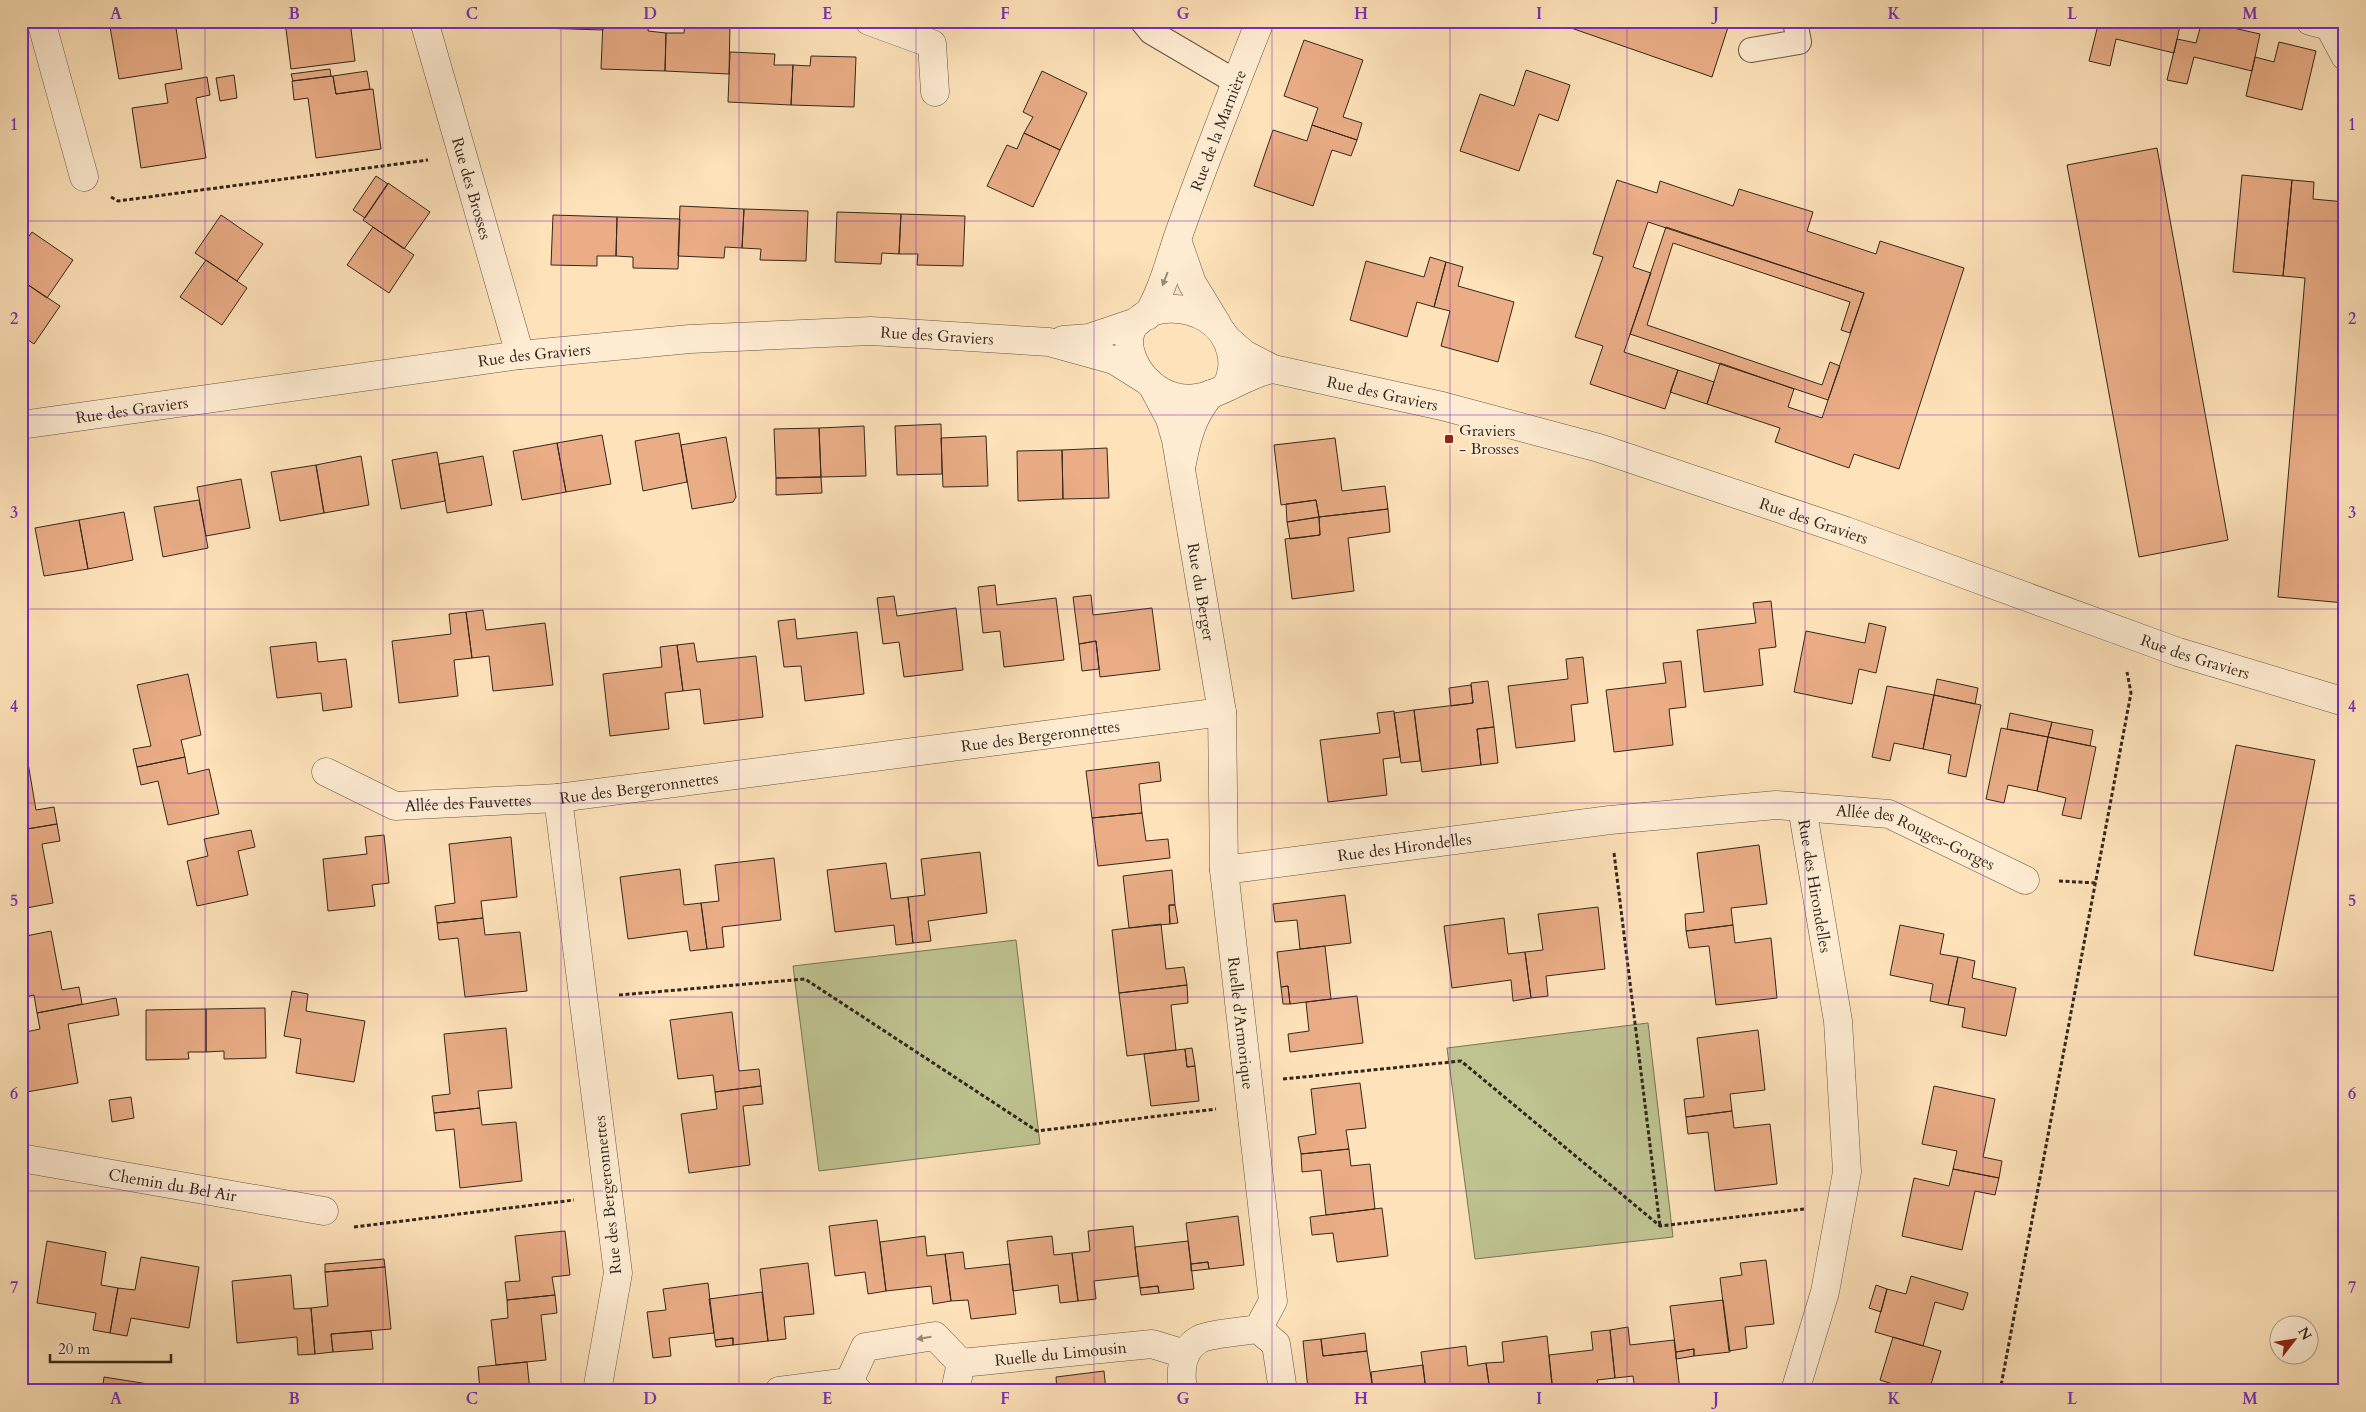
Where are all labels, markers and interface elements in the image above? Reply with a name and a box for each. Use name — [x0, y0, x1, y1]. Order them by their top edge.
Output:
text: A — [110, 3, 122, 25]
text: B — [288, 3, 300, 25]
text: C — [466, 3, 478, 25]
text: D — [643, 3, 657, 25]
text: E — [822, 3, 832, 25]
text: F — [1000, 3, 1010, 25]
text: G — [1176, 3, 1190, 25]
text: H — [1354, 3, 1368, 25]
text: I — [1536, 3, 1542, 25]
text: J — [1711, 3, 1719, 25]
text: K — [1888, 3, 1901, 25]
text: L — [2067, 3, 2078, 25]
text: M — [2242, 3, 2258, 25]
street label: Rue de la Marnière — [1185, 67, 1252, 194]
text: 1 — [10, 114, 18, 136]
text: 1 — [2348, 114, 2356, 136]
street label: Rue des Brosses — [446, 135, 496, 242]
one-way arrow — [1161, 272, 1169, 287]
text: 2 — [10, 308, 18, 330]
text: 2 — [2348, 308, 2356, 330]
street label: Rue des Graviers — [880, 322, 994, 351]
street label: Rue des Graviers — [476, 338, 592, 373]
street label: Rue des Graviers — [1325, 371, 1440, 417]
street label: Rue des Graviers — [74, 392, 190, 429]
place label: Graviers - Brosses — [1459, 420, 1519, 460]
marker: Graviers - Brosses — [1443, 433, 1455, 445]
street label: Rue des Graviers — [1756, 493, 1871, 550]
text: 3 — [10, 502, 18, 524]
text: 3 — [2348, 502, 2356, 524]
street label: Rue du Berger — [1182, 541, 1220, 643]
street label: Rue des Graviers — [2137, 629, 2252, 685]
text: 4 — [10, 696, 18, 718]
text: 4 — [2348, 696, 2356, 718]
street label: Rue des Bergeronnettes — [960, 715, 1121, 758]
street label: Rue des Bergeronnettes — [558, 767, 719, 810]
street label: Allée des Fauvettes — [404, 789, 532, 818]
street label: Allée des Rouges-Gorges — [1835, 800, 1998, 876]
street label: Rue des Hirondelles — [1792, 818, 1836, 954]
street label: Rue des Hirondelles — [1336, 828, 1473, 867]
text: 5 — [10, 890, 18, 912]
text: 5 — [2348, 890, 2356, 912]
street label: Ruelle d'Armorique — [1222, 956, 1259, 1091]
text: 6 — [10, 1083, 18, 1105]
text: 6 — [2348, 1083, 2356, 1105]
street label: Rue des Bergeronnettes — [589, 1114, 627, 1275]
street label: Chemin du Bel Air — [107, 1164, 238, 1208]
text: 7 — [10, 1277, 18, 1299]
text: 7 — [2348, 1277, 2356, 1299]
north arrow — [2268, 1314, 2318, 1364]
text: N — [2293, 1323, 2316, 1344]
scale bar — [50, 1332, 171, 1364]
one-way arrow — [916, 1334, 932, 1342]
street label: Ruelle du Limousin — [994, 1337, 1128, 1372]
text: 20 m — [58, 1339, 90, 1359]
text: A — [110, 1388, 122, 1410]
text: B — [288, 1388, 300, 1410]
text: C — [466, 1388, 478, 1410]
text: D — [643, 1388, 657, 1410]
text: E — [822, 1388, 832, 1410]
text: F — [1000, 1388, 1010, 1410]
text: G — [1176, 1388, 1190, 1410]
text: H — [1354, 1388, 1368, 1410]
text: I — [1536, 1388, 1542, 1410]
text: J — [1711, 1388, 1719, 1410]
text: K — [1888, 1388, 1901, 1410]
text: L — [2067, 1388, 2078, 1410]
text: M — [2242, 1388, 2258, 1410]

